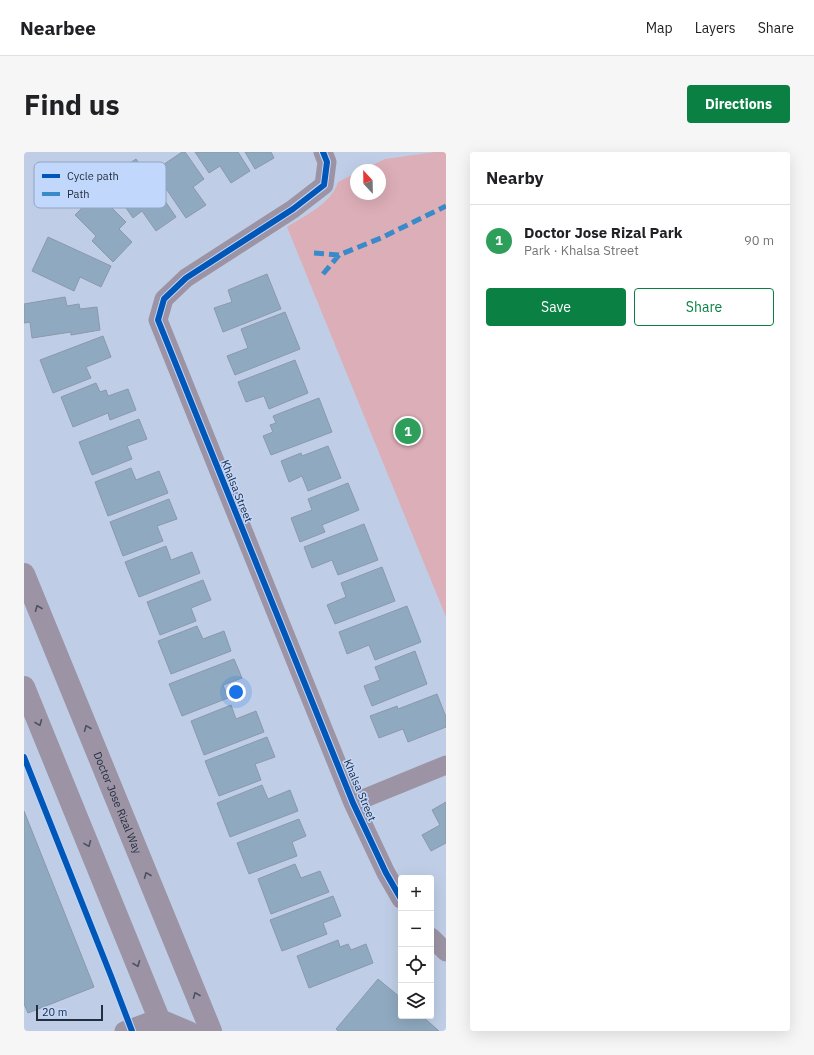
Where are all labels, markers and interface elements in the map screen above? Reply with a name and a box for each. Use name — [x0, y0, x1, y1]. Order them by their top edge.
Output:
text: Nearbee — [20, 16, 96, 40]
text: Map — [646, 19, 673, 37]
text: Layers — [695, 19, 736, 37]
text: Share — [758, 19, 794, 37]
button: Directions — [687, 85, 790, 123]
text: Find us — [24, 86, 120, 123]
legend — [34, 162, 166, 208]
north arrow — [350, 164, 386, 200]
text: Nearby — [486, 167, 544, 189]
text: Cycle path — [67, 169, 119, 183]
text: Path — [67, 187, 90, 201]
text: Doctor Jose Rizal Park — [524, 223, 682, 242]
text: 1 — [495, 232, 503, 249]
text: 90 m — [744, 232, 774, 249]
text: Park · Khalsa Street — [524, 242, 639, 259]
button: Save — [486, 288, 626, 326]
button: Share — [634, 288, 774, 326]
pin: 1 — [395, 416, 421, 446]
street label: Khalsa Street — [218, 458, 256, 524]
one-way arrow — [34, 605, 42, 612]
your location — [226, 682, 246, 702]
one-way arrow — [34, 720, 42, 727]
one-way arrow — [84, 725, 92, 733]
street label: Doctor Jose Rizal Way — [90, 750, 145, 856]
street label: Khalsa Street — [341, 757, 379, 823]
one-way arrow — [83, 839, 91, 847]
one-way arrow — [144, 871, 152, 879]
map controls — [398, 875, 434, 1019]
button: + — [398, 875, 434, 911]
button: − — [398, 911, 434, 947]
button: locate — [398, 947, 434, 983]
one-way arrow — [132, 959, 140, 967]
button: layers — [398, 983, 434, 1019]
one-way arrow — [193, 991, 201, 998]
scale bar — [36, 1003, 103, 1022]
text: 20 m — [42, 1005, 67, 1019]

